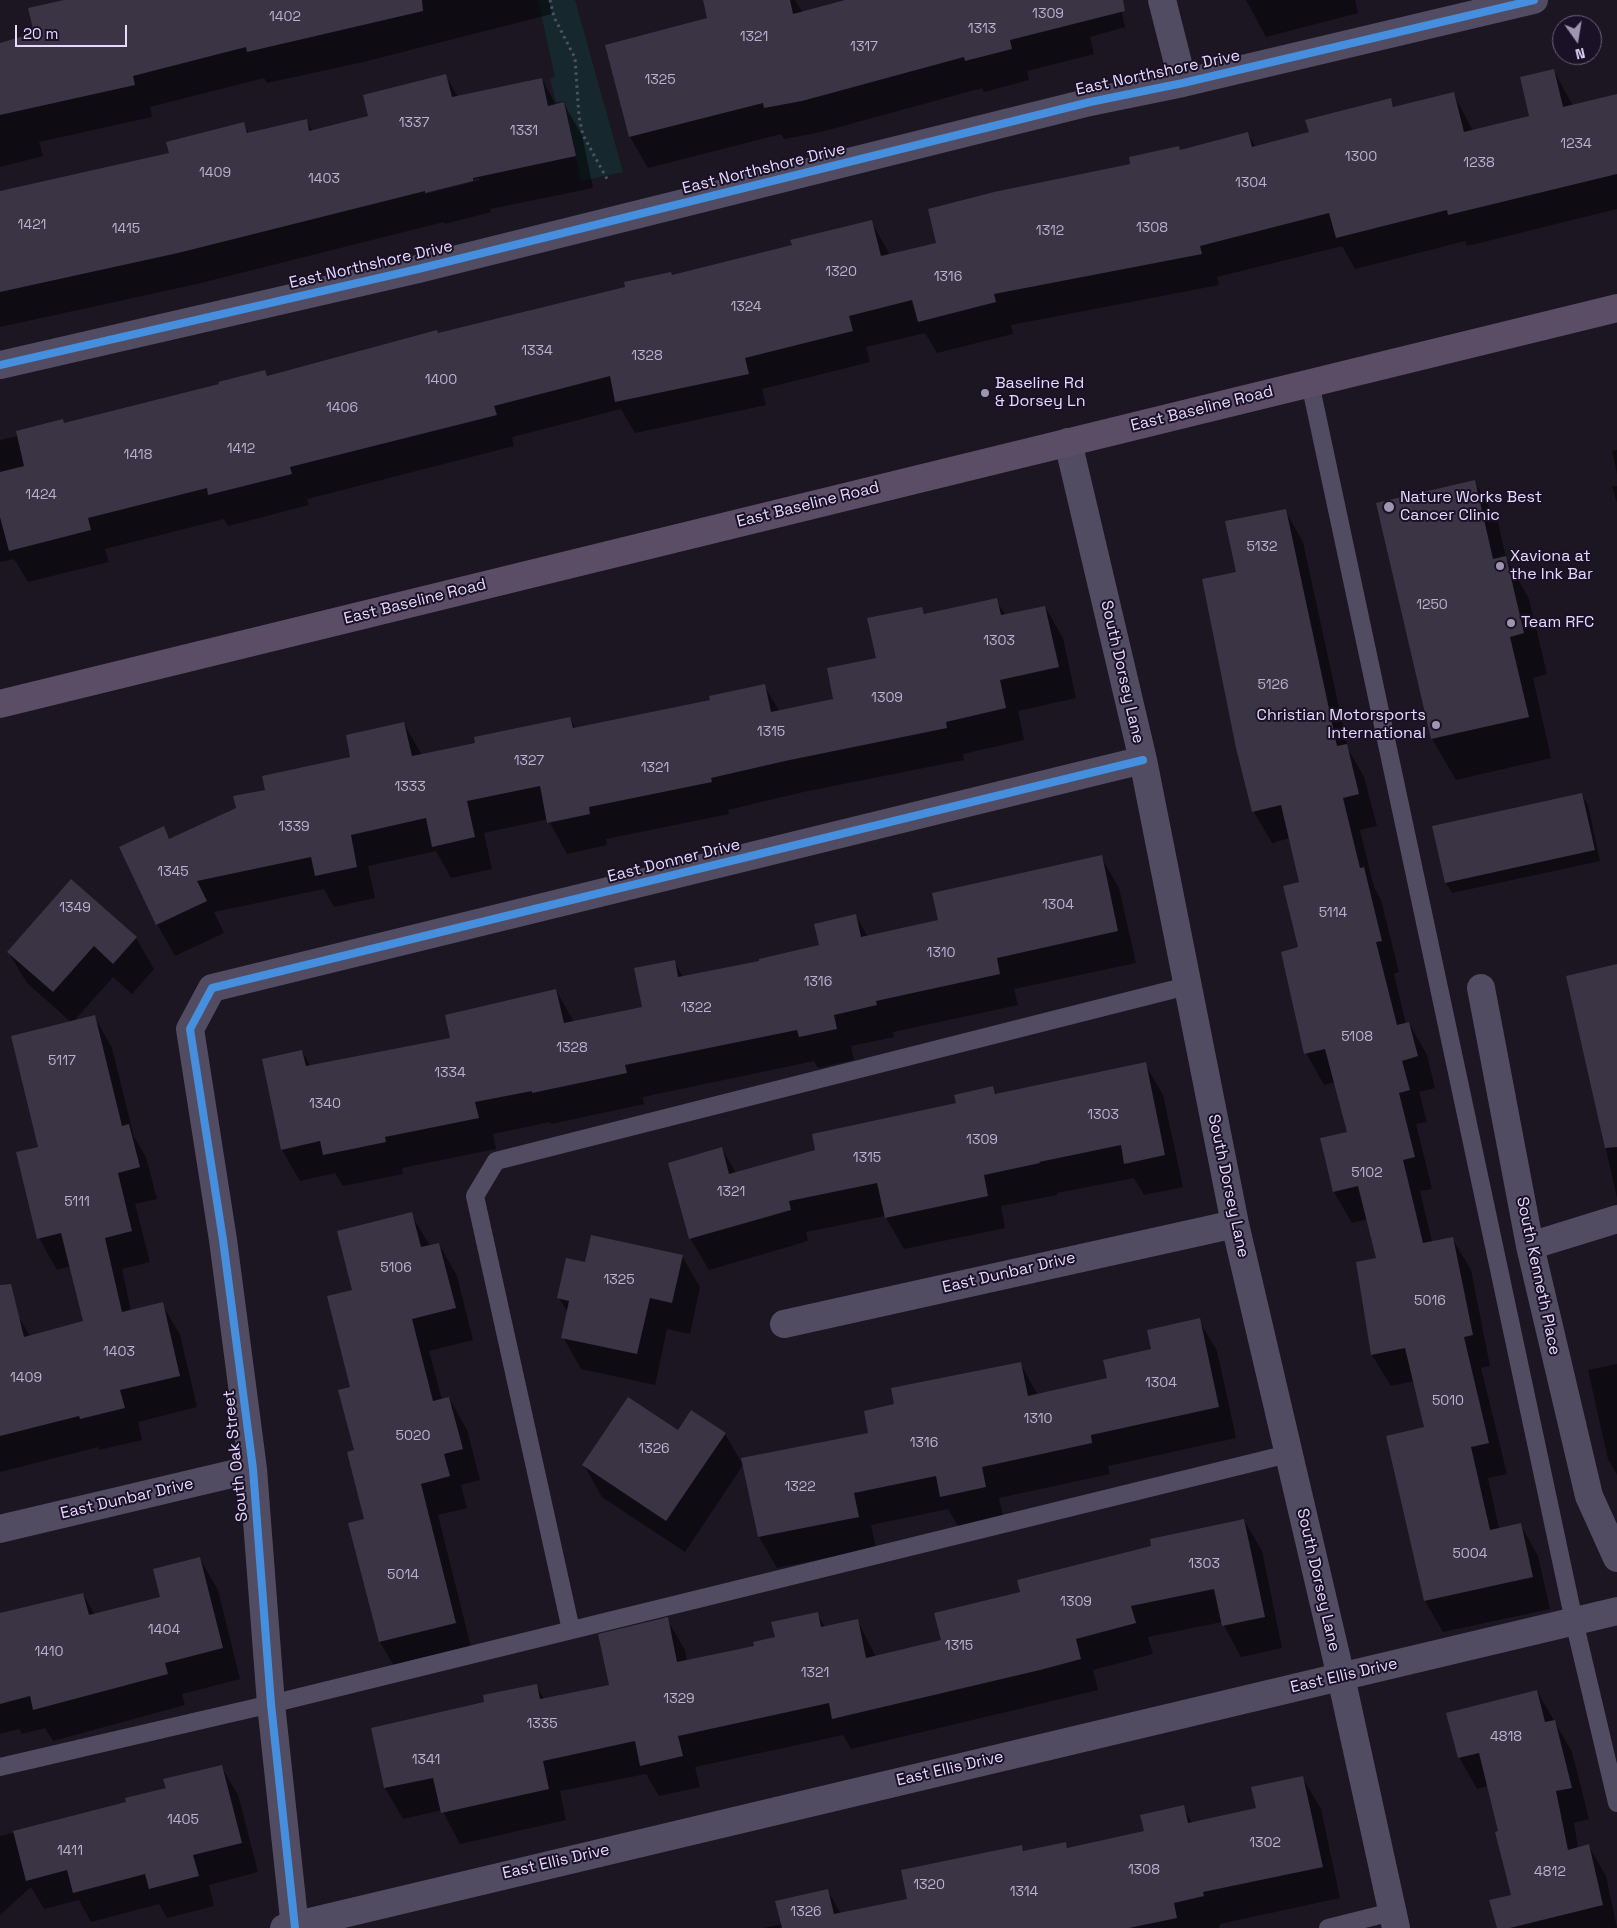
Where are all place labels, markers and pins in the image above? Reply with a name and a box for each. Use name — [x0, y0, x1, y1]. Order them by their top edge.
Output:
place label: Baseline Rd & Dorsey Ln — [995, 374, 1085, 412]
marker: Baseline Rd & Dorsey Ln — [979, 387, 991, 399]
place label: Nature Works Best Cancer Clinic — [1400, 488, 1542, 526]
marker: Nature Works Best Cancer Clinic — [1382, 500, 1396, 514]
place label: Xaviona at the Ink Bar — [1510, 547, 1593, 585]
marker: Xaviona at the Ink Bar — [1494, 560, 1506, 572]
place label: Team RFC — [1521, 613, 1594, 633]
marker: Team RFC — [1505, 617, 1517, 629]
place label: Christian Motorsports International — [1257, 706, 1426, 744]
marker: Christian Motorsports International — [1430, 719, 1442, 731]

